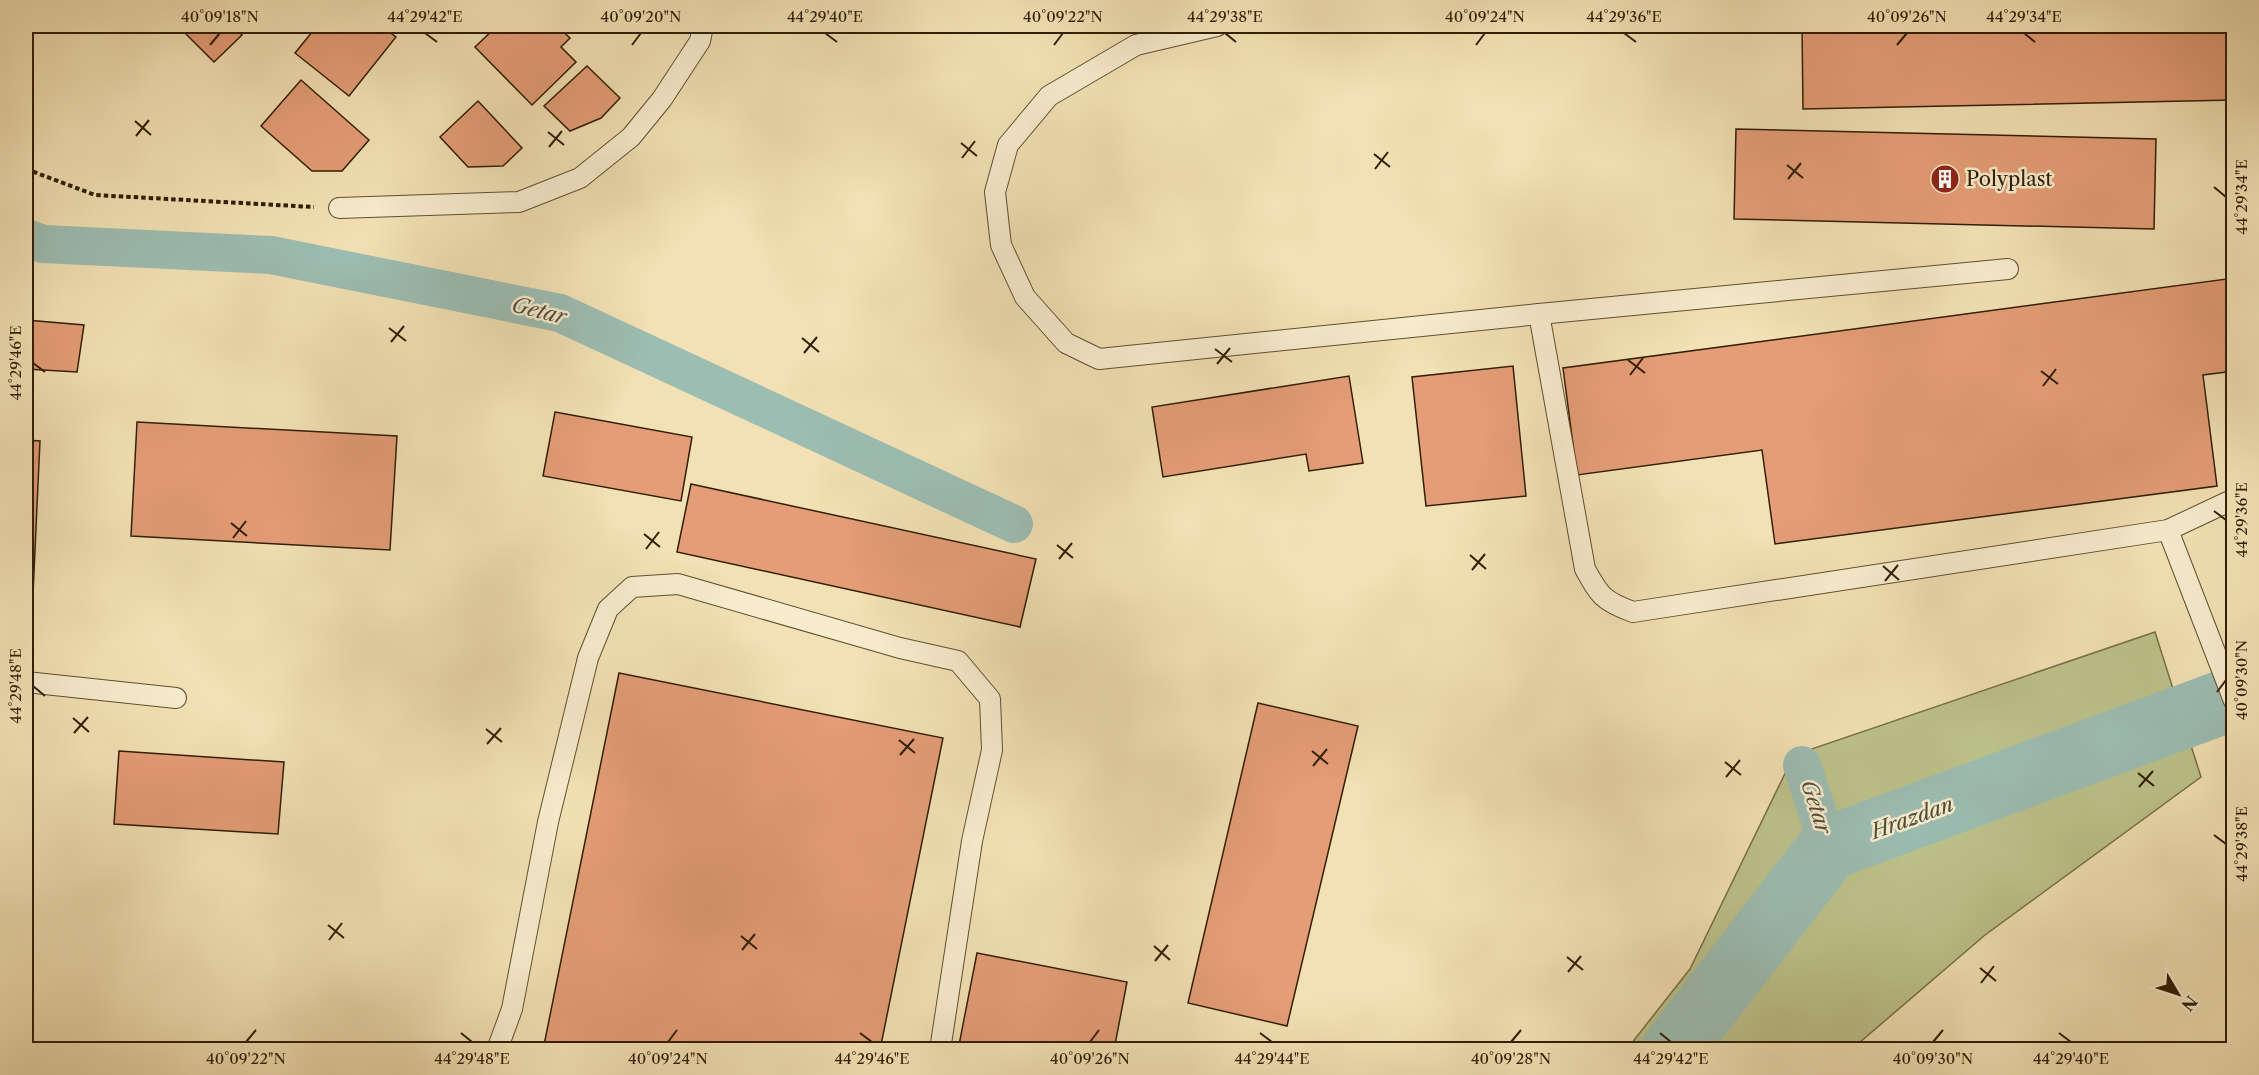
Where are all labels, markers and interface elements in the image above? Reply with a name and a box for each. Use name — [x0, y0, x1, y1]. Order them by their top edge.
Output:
text: 40°09'18"N — [181, 7, 259, 26]
text: 44°29'42"E — [387, 7, 463, 26]
text: 40°09'20"N — [601, 7, 681, 26]
text: 44°29'40"E — [787, 7, 863, 26]
text: 40°09'22"N — [1023, 7, 1103, 26]
text: 44°29'38"E — [1187, 7, 1263, 26]
text: 40°09'24"N — [1445, 7, 1525, 26]
text: 44°29'36"E — [1586, 7, 1662, 26]
text: 40°09'26"N — [1867, 7, 1947, 26]
text: 44°29'34"E — [1986, 7, 2062, 26]
text: 44°29'34"E — [2232, 159, 2251, 235]
building icon: Polyplast — [1929, 163, 1961, 195]
place label: Polyplast — [1966, 167, 2052, 191]
water label: Getar — [509, 292, 570, 330]
text: 44°29'46"E — [6, 325, 25, 401]
text: 44°29'36"E — [2232, 482, 2251, 558]
text: 40°09'30"N — [2232, 640, 2251, 720]
text: 44°29'48"E — [6, 648, 25, 724]
water label: Getar — [1796, 777, 1837, 838]
water label: Hrazdan — [1865, 791, 1957, 845]
text: 44°29'38"E — [2232, 806, 2251, 882]
north arrow — [2148, 964, 2208, 1024]
text: N — [2177, 992, 2202, 1015]
text: 40°09'22"N — [206, 1049, 286, 1068]
text: 44°29'48"E — [434, 1049, 510, 1068]
text: 40°09'24"N — [628, 1049, 708, 1068]
text: 44°29'46"E — [834, 1049, 910, 1068]
text: 40°09'26"N — [1050, 1049, 1130, 1068]
text: 44°29'44"E — [1234, 1049, 1310, 1068]
text: 40°09'28"N — [1471, 1049, 1551, 1068]
text: 44°29'42"E — [1633, 1049, 1709, 1068]
text: 40°09'30"N — [1893, 1049, 1973, 1068]
text: 44°29'40"E — [2033, 1049, 2109, 1068]

